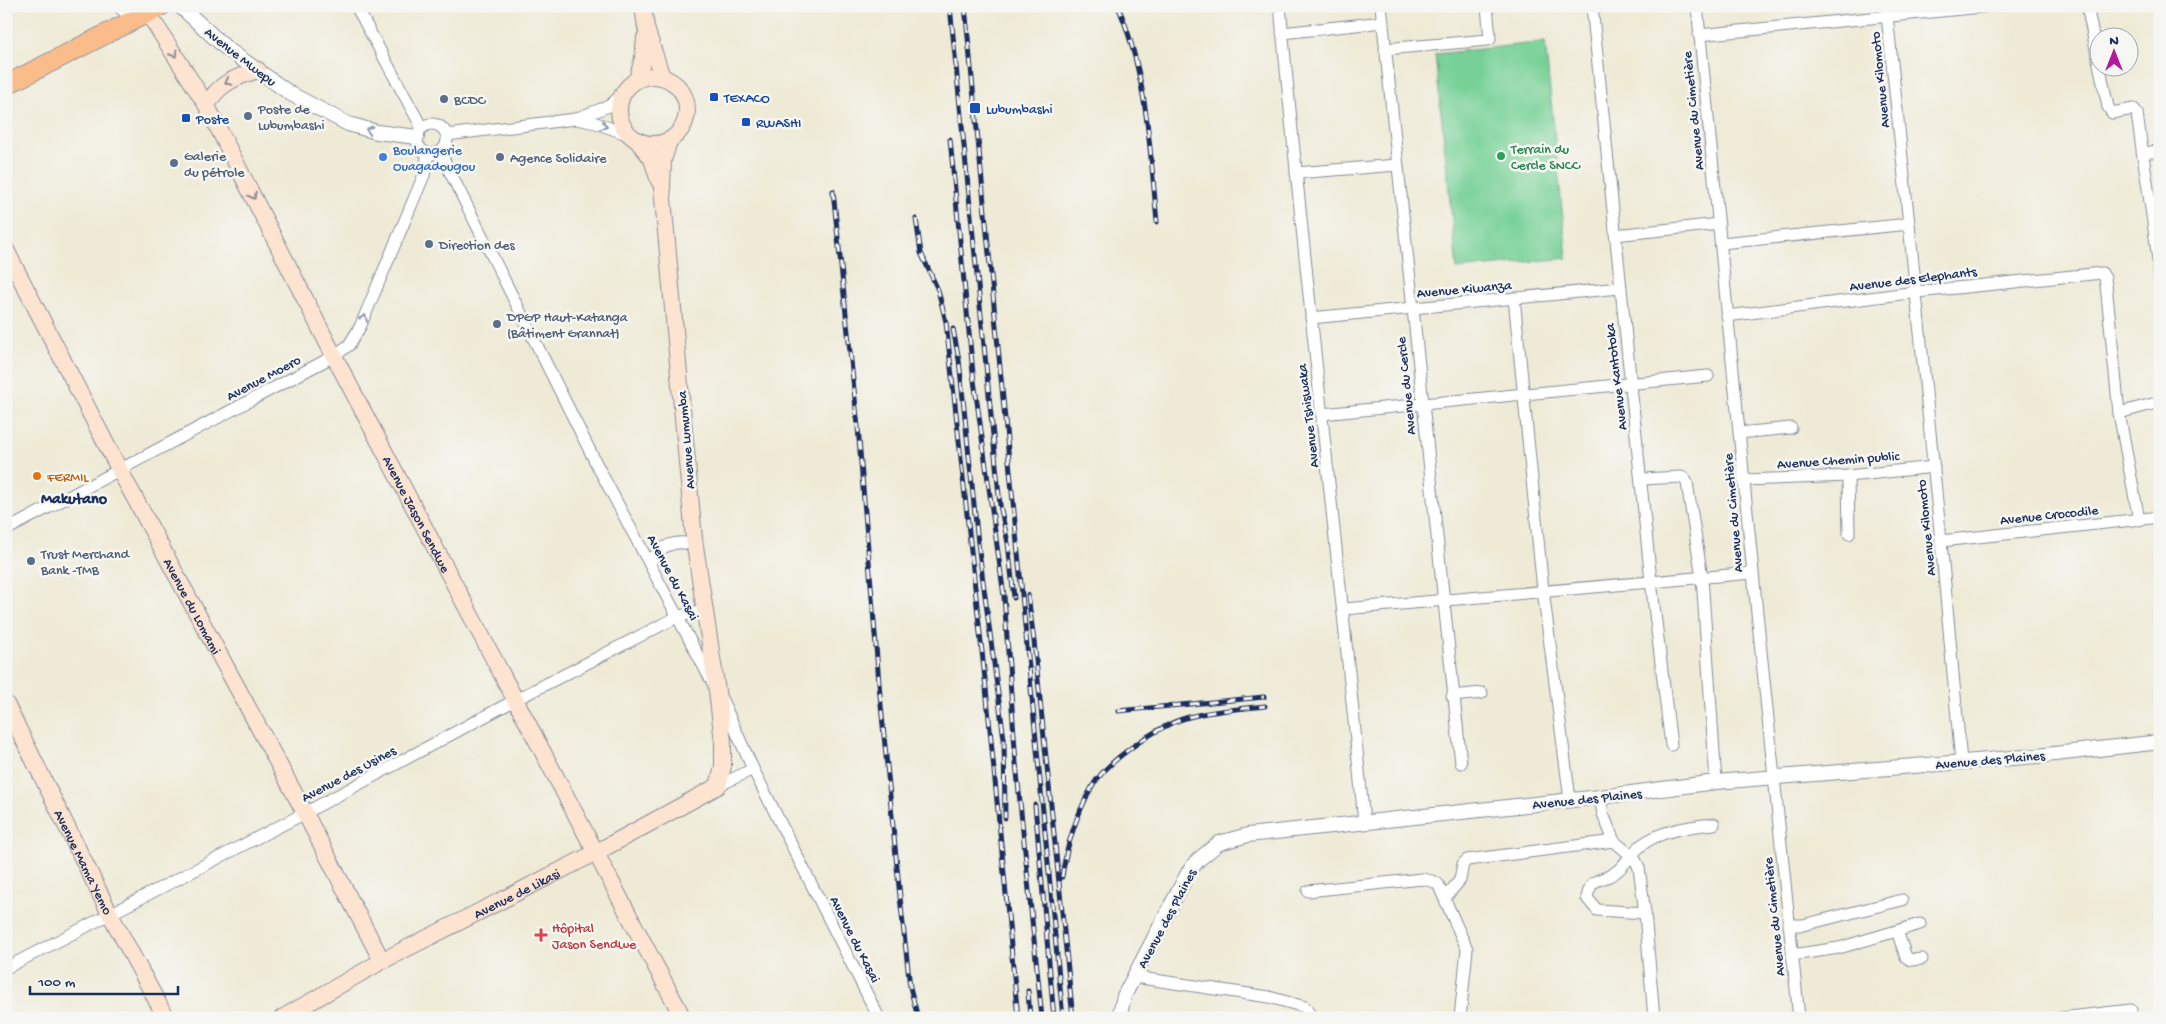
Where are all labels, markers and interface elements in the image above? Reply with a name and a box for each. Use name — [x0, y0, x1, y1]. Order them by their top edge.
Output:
street label: Avenue Mwepu — [200, 25, 279, 92]
north arrow — [2088, 28, 2138, 78]
street label: Avenue Kilomoto — [1868, 31, 1895, 129]
text: N — [2109, 33, 2119, 50]
one-way arrow — [168, 49, 178, 58]
street label: Avenue du Cimetière — [1680, 50, 1709, 171]
one-way arrow — [224, 76, 233, 86]
marker: TEXACO — [708, 91, 720, 103]
place label: TEXACO — [723, 91, 770, 108]
marker: BCDC — [438, 93, 450, 105]
place label: BCDC — [453, 93, 487, 110]
marker: Lubumbashi — [968, 101, 982, 115]
place label: Poste de Lubumbashi — [257, 102, 324, 135]
place label: Lubumbashi — [986, 102, 1052, 119]
marker: Poste de Lubumbashi — [242, 110, 254, 122]
marker: Poste — [180, 112, 192, 124]
place label: Poste — [195, 112, 230, 129]
marker: RWASHI — [740, 116, 752, 128]
place label: RWASHI — [756, 116, 801, 133]
one-way arrow — [599, 120, 608, 130]
one-way arrow — [366, 126, 374, 136]
place label: Terrain du Cercle SNCC — [1510, 142, 1581, 175]
place label: Boulangerie Ouagadougou — [392, 143, 476, 176]
place label: Galerie du pétrole — [184, 149, 245, 182]
marker: Terrain du Cercle SNCC — [1495, 150, 1507, 162]
marker: Boulangerie Ouagadougou — [377, 151, 389, 163]
marker: Agence Solidaire — [494, 151, 506, 163]
place label: Agence Solidaire — [510, 151, 607, 168]
marker: Galerie du pétrole — [168, 157, 180, 169]
one-way arrow — [247, 191, 257, 200]
marker: Direction des — [423, 238, 435, 250]
place label: Direction des — [438, 238, 516, 255]
street label: Avenue des Elephants — [1849, 264, 1979, 297]
street label: Avenue Kiwanza — [1416, 278, 1514, 303]
place label: DPGP Haut-Katanga (Bâtiment Grannat) — [506, 310, 629, 343]
one-way arrow — [357, 314, 368, 323]
marker: DPGP Haut-Katanga (Bâtiment Grannat) — [491, 318, 503, 330]
street label: Avenue Kantotoka — [1602, 321, 1632, 431]
street label: Avenue du Cercle — [1394, 335, 1421, 436]
street label: Avenue Moero — [224, 352, 304, 406]
street label: Avenue Tshiswaka — [1295, 362, 1324, 468]
street label: Avenue Lumumba — [675, 389, 700, 490]
street label: Avenue Chemin public — [1777, 449, 1901, 474]
street label: Avenue du Cimetière — [1721, 452, 1748, 573]
street label: Avenue Jason Sendwe — [377, 454, 453, 577]
marker: FERMIL — [31, 470, 43, 482]
place label: FERMIL — [46, 470, 89, 487]
street label: Avenue Kilomoto — [1914, 479, 1941, 577]
district label: Makutano — [41, 491, 108, 510]
street label: Avenue Crocodile — [1999, 503, 2100, 530]
street label: Avenue du Kasai — [642, 532, 702, 624]
place label: Trust Merchand Bank -TMB — [40, 547, 131, 580]
marker: Trust Merchand Bank -TMB — [25, 555, 37, 567]
street label: Avenue du Lomami — [158, 556, 224, 658]
street label: Avenue des Usines — [299, 743, 400, 807]
street label: Avenue des Plaines — [1935, 748, 2047, 775]
street label: Avenue des Plaines — [1532, 786, 1644, 815]
street label: Avenue Mama Yemo — [49, 808, 115, 918]
street label: Avenue du Cimetière — [1761, 856, 1790, 977]
street label: Avenue de Likasi — [472, 866, 564, 924]
street label: Avenue des Plaines — [1135, 866, 1202, 972]
street label: Avenue du Kasai — [825, 894, 883, 986]
place label: Hôpital Jason Sendwe — [552, 921, 637, 954]
marker: Hôpital Jason Sendwe — [534, 928, 548, 942]
scale bar — [30, 964, 178, 996]
text: 100 m — [37, 974, 76, 992]

